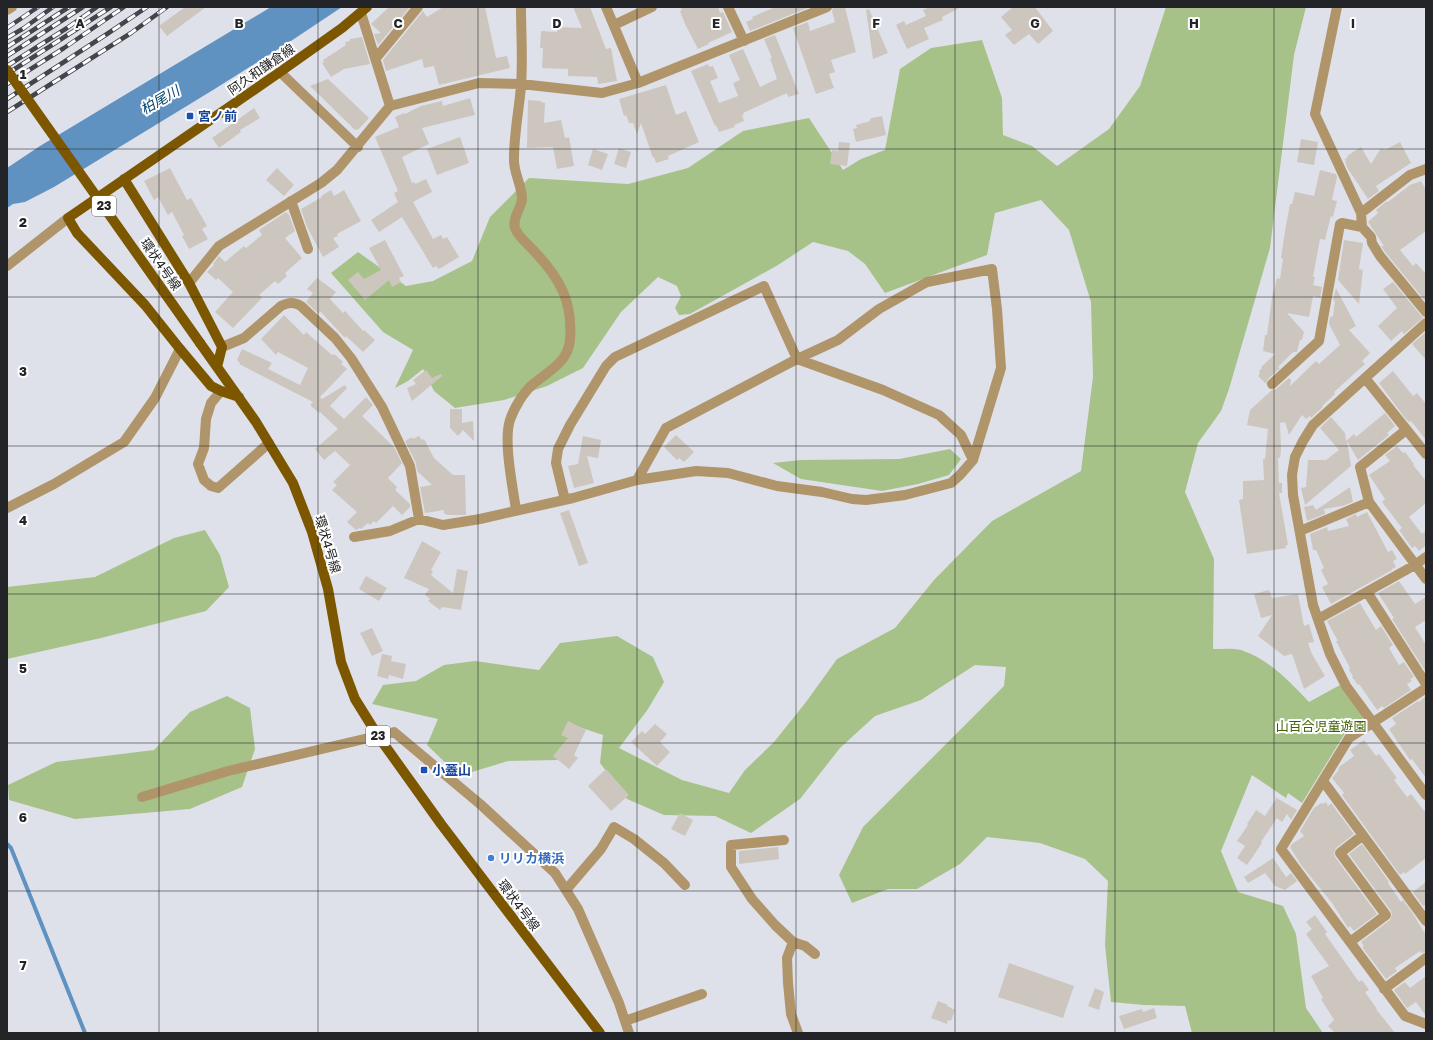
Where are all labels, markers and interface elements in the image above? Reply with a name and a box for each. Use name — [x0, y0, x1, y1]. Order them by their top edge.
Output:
text: A — [75, 15, 85, 31]
text: B — [234, 15, 244, 31]
text: C — [393, 15, 403, 31]
text: D — [552, 15, 562, 31]
text: E — [712, 15, 720, 31]
text: F — [872, 15, 880, 31]
text: G — [1030, 15, 1040, 31]
text: H — [1189, 15, 1199, 31]
text: I — [1351, 15, 1355, 31]
street label: 阿久和鎌倉線 — [224, 40, 298, 98]
text: 1 — [20, 66, 27, 82]
water label: 柏尾川 — [137, 81, 184, 117]
place label: 宮ノ前 — [198, 108, 237, 124]
marker: 宮ノ前 — [185, 111, 195, 121]
road number: 23 — [92, 196, 116, 216]
text: 2 — [19, 214, 27, 230]
street label: 環状4号線 — [137, 235, 185, 293]
text: 3 — [19, 363, 27, 379]
text: 4 — [19, 512, 27, 528]
street label: 環状4号線 — [312, 513, 344, 575]
text: 5 — [19, 660, 27, 676]
park label: 山百合児童遊園 — [1275, 718, 1367, 734]
road number: 23 — [366, 726, 390, 746]
place label: 小蓋山 — [432, 762, 471, 778]
marker: 小蓋山 — [419, 765, 429, 775]
text: 6 — [19, 809, 27, 825]
place label: リリカ横浜 — [499, 850, 564, 866]
marker: リリカ横浜 — [486, 853, 496, 863]
street label: 環状4号線 — [495, 876, 543, 934]
text: 7 — [19, 957, 27, 973]

